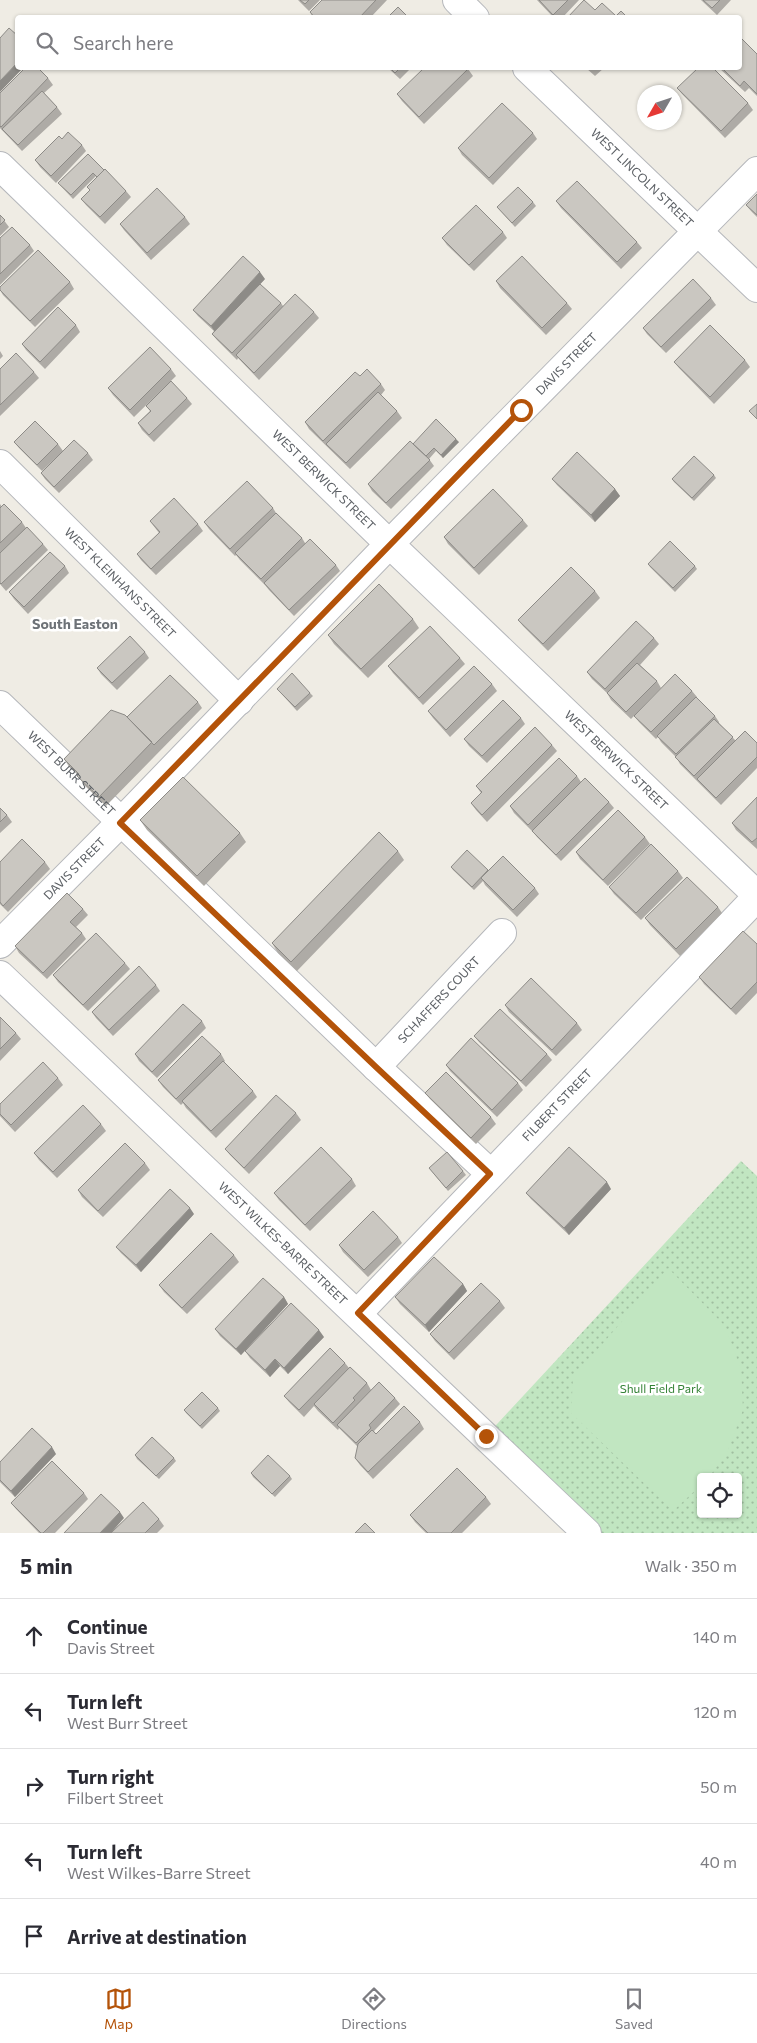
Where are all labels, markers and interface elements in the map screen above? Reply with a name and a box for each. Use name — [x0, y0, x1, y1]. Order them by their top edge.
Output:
search box — [15, 15, 742, 70]
icon: search — [33, 29, 61, 57]
text: Search here — [73, 31, 173, 54]
north arrow — [637, 85, 682, 130]
street label: WEST LINCOLN STREET — [588, 125, 697, 230]
street label: DAVIS STREET — [532, 329, 600, 397]
route start — [510, 399, 533, 422]
street label: WEST BERWICK STREET — [270, 426, 379, 533]
street label: WEST KLEINHANS STREET — [62, 524, 179, 641]
district label: South Easton — [32, 615, 118, 632]
street label: WEST BERWICK STREET — [562, 707, 672, 812]
street label: WEST BURR STREET — [25, 728, 119, 818]
street label: DAVIS STREET — [40, 834, 108, 902]
street label: SCHAFFERS COURT — [394, 953, 482, 1045]
street label: FILBERT STREET — [519, 1065, 595, 1143]
street label: WEST WILKES-BARRE STREET — [216, 1179, 351, 1308]
park label: Shull Field Park — [620, 1381, 703, 1395]
route end — [475, 1425, 498, 1448]
map controls — [697, 1473, 742, 1518]
button: locate — [697, 1473, 742, 1518]
text: 5 min — [20, 1553, 73, 1578]
text: Walk · 350 m — [645, 1556, 737, 1575]
text: Continue — [67, 1615, 147, 1638]
icon: ahead — [20, 1622, 48, 1650]
text: 140 m — [693, 1627, 737, 1646]
text: Davis Street — [67, 1638, 155, 1657]
text: Turn left — [67, 1690, 142, 1713]
icon: left — [20, 1697, 48, 1725]
text: 120 m — [694, 1702, 737, 1721]
text: West Burr Street — [67, 1713, 188, 1732]
text: Turn right — [67, 1765, 154, 1788]
icon: right — [20, 1772, 48, 1800]
text: 50 m — [700, 1777, 737, 1796]
text: Filbert Street — [67, 1788, 164, 1807]
text: Turn left — [67, 1840, 142, 1863]
icon: left — [20, 1847, 48, 1875]
text: 40 m — [700, 1852, 737, 1871]
text: West Wilkes-Barre Street — [67, 1863, 251, 1882]
icon: arrive — [20, 1922, 48, 1950]
text: Arrive at destination — [67, 1925, 247, 1948]
tab: Map — [104, 1985, 133, 2032]
tab: Directions — [341, 1985, 407, 2032]
tab: Saved — [615, 1985, 653, 2032]

